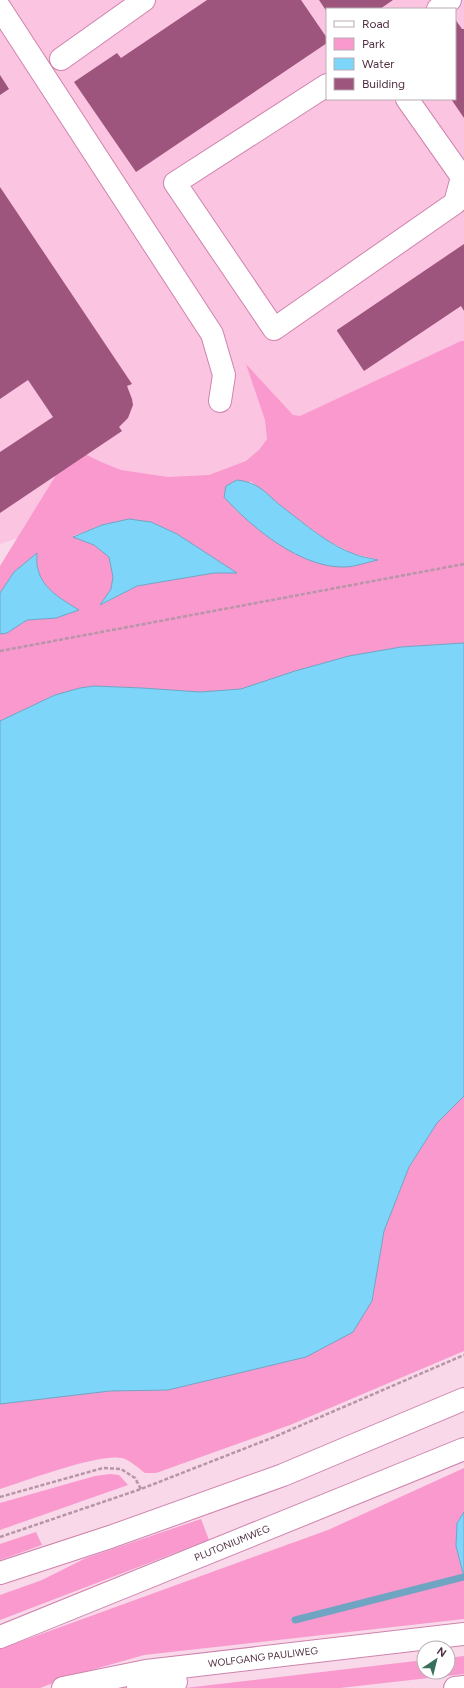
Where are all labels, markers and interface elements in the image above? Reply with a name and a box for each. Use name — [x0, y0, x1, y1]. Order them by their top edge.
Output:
legend — [326, 8, 456, 100]
text: Road — [362, 17, 390, 31]
text: Park — [362, 37, 385, 51]
text: Water — [362, 57, 394, 71]
text: Building — [362, 77, 405, 91]
street label: PLUTONIUMWEG — [192, 1522, 272, 1564]
north arrow — [416, 1640, 456, 1680]
street label: WOLFGANG PAULIWEG — [207, 1644, 319, 1670]
text: N — [434, 1644, 449, 1660]

